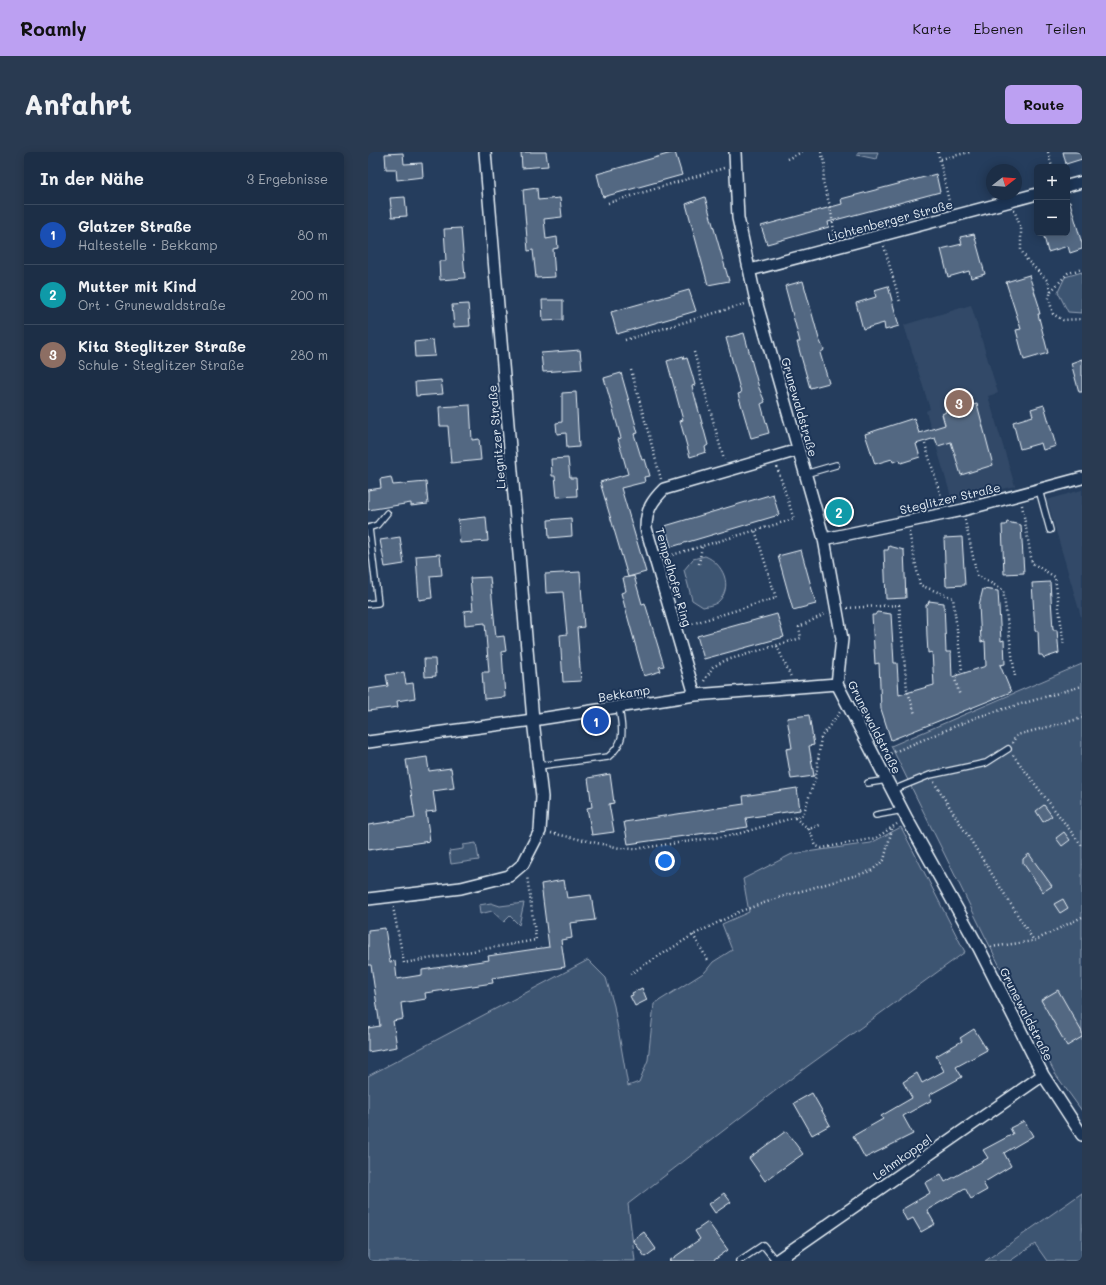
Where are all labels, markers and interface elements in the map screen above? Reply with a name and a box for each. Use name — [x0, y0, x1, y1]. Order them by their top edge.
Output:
text: Roamly — [20, 16, 87, 41]
text: Karte — [912, 19, 952, 38]
text: Ebenen — [974, 19, 1023, 38]
text: Teilen — [1045, 19, 1086, 38]
button: Route — [1005, 85, 1082, 124]
text: Anfahrt — [24, 86, 132, 122]
north arrow — [986, 164, 1022, 200]
map controls — [1034, 164, 1070, 236]
button: + — [1034, 164, 1070, 200]
text: In der Nähe — [40, 167, 144, 189]
text: 3 Ergebnisse — [247, 170, 328, 187]
street label: Lichtenberger Straße — [826, 196, 954, 244]
button: − — [1034, 200, 1070, 236]
text: Glatzer Straße — [78, 216, 192, 236]
text: 1 — [50, 226, 56, 243]
text: 80 m — [298, 226, 328, 243]
text: Haltestelle · Bekkamp — [78, 236, 217, 253]
text: Mutter mit Kind — [78, 276, 196, 296]
text: 2 — [49, 286, 57, 303]
text: 200 m — [290, 286, 328, 303]
text: Ort · Grunewaldstraße — [78, 296, 226, 313]
text: Kita Steglitzer Straße — [78, 336, 246, 356]
text: 3 — [49, 346, 57, 363]
text: 280 m — [290, 346, 328, 363]
street label: Grunewaldstraße — [778, 355, 822, 459]
text: Schule · Steglitzer Straße — [78, 356, 244, 373]
street label: Liegnitzer Straße — [483, 384, 509, 490]
pin: 3 — [946, 388, 972, 418]
street label: Steglitzer Straße — [898, 479, 1002, 517]
pin: 2 — [826, 497, 852, 527]
street label: Tempelhofer Ring — [652, 526, 696, 628]
street label: Grunewaldstraße — [845, 678, 905, 776]
street label: Bekkamp — [597, 681, 651, 705]
pin: 1 — [583, 706, 609, 736]
your location — [655, 851, 675, 871]
street label: Grunewaldstraße — [997, 965, 1057, 1063]
street label: Lehmkoppel — [869, 1131, 935, 1183]

